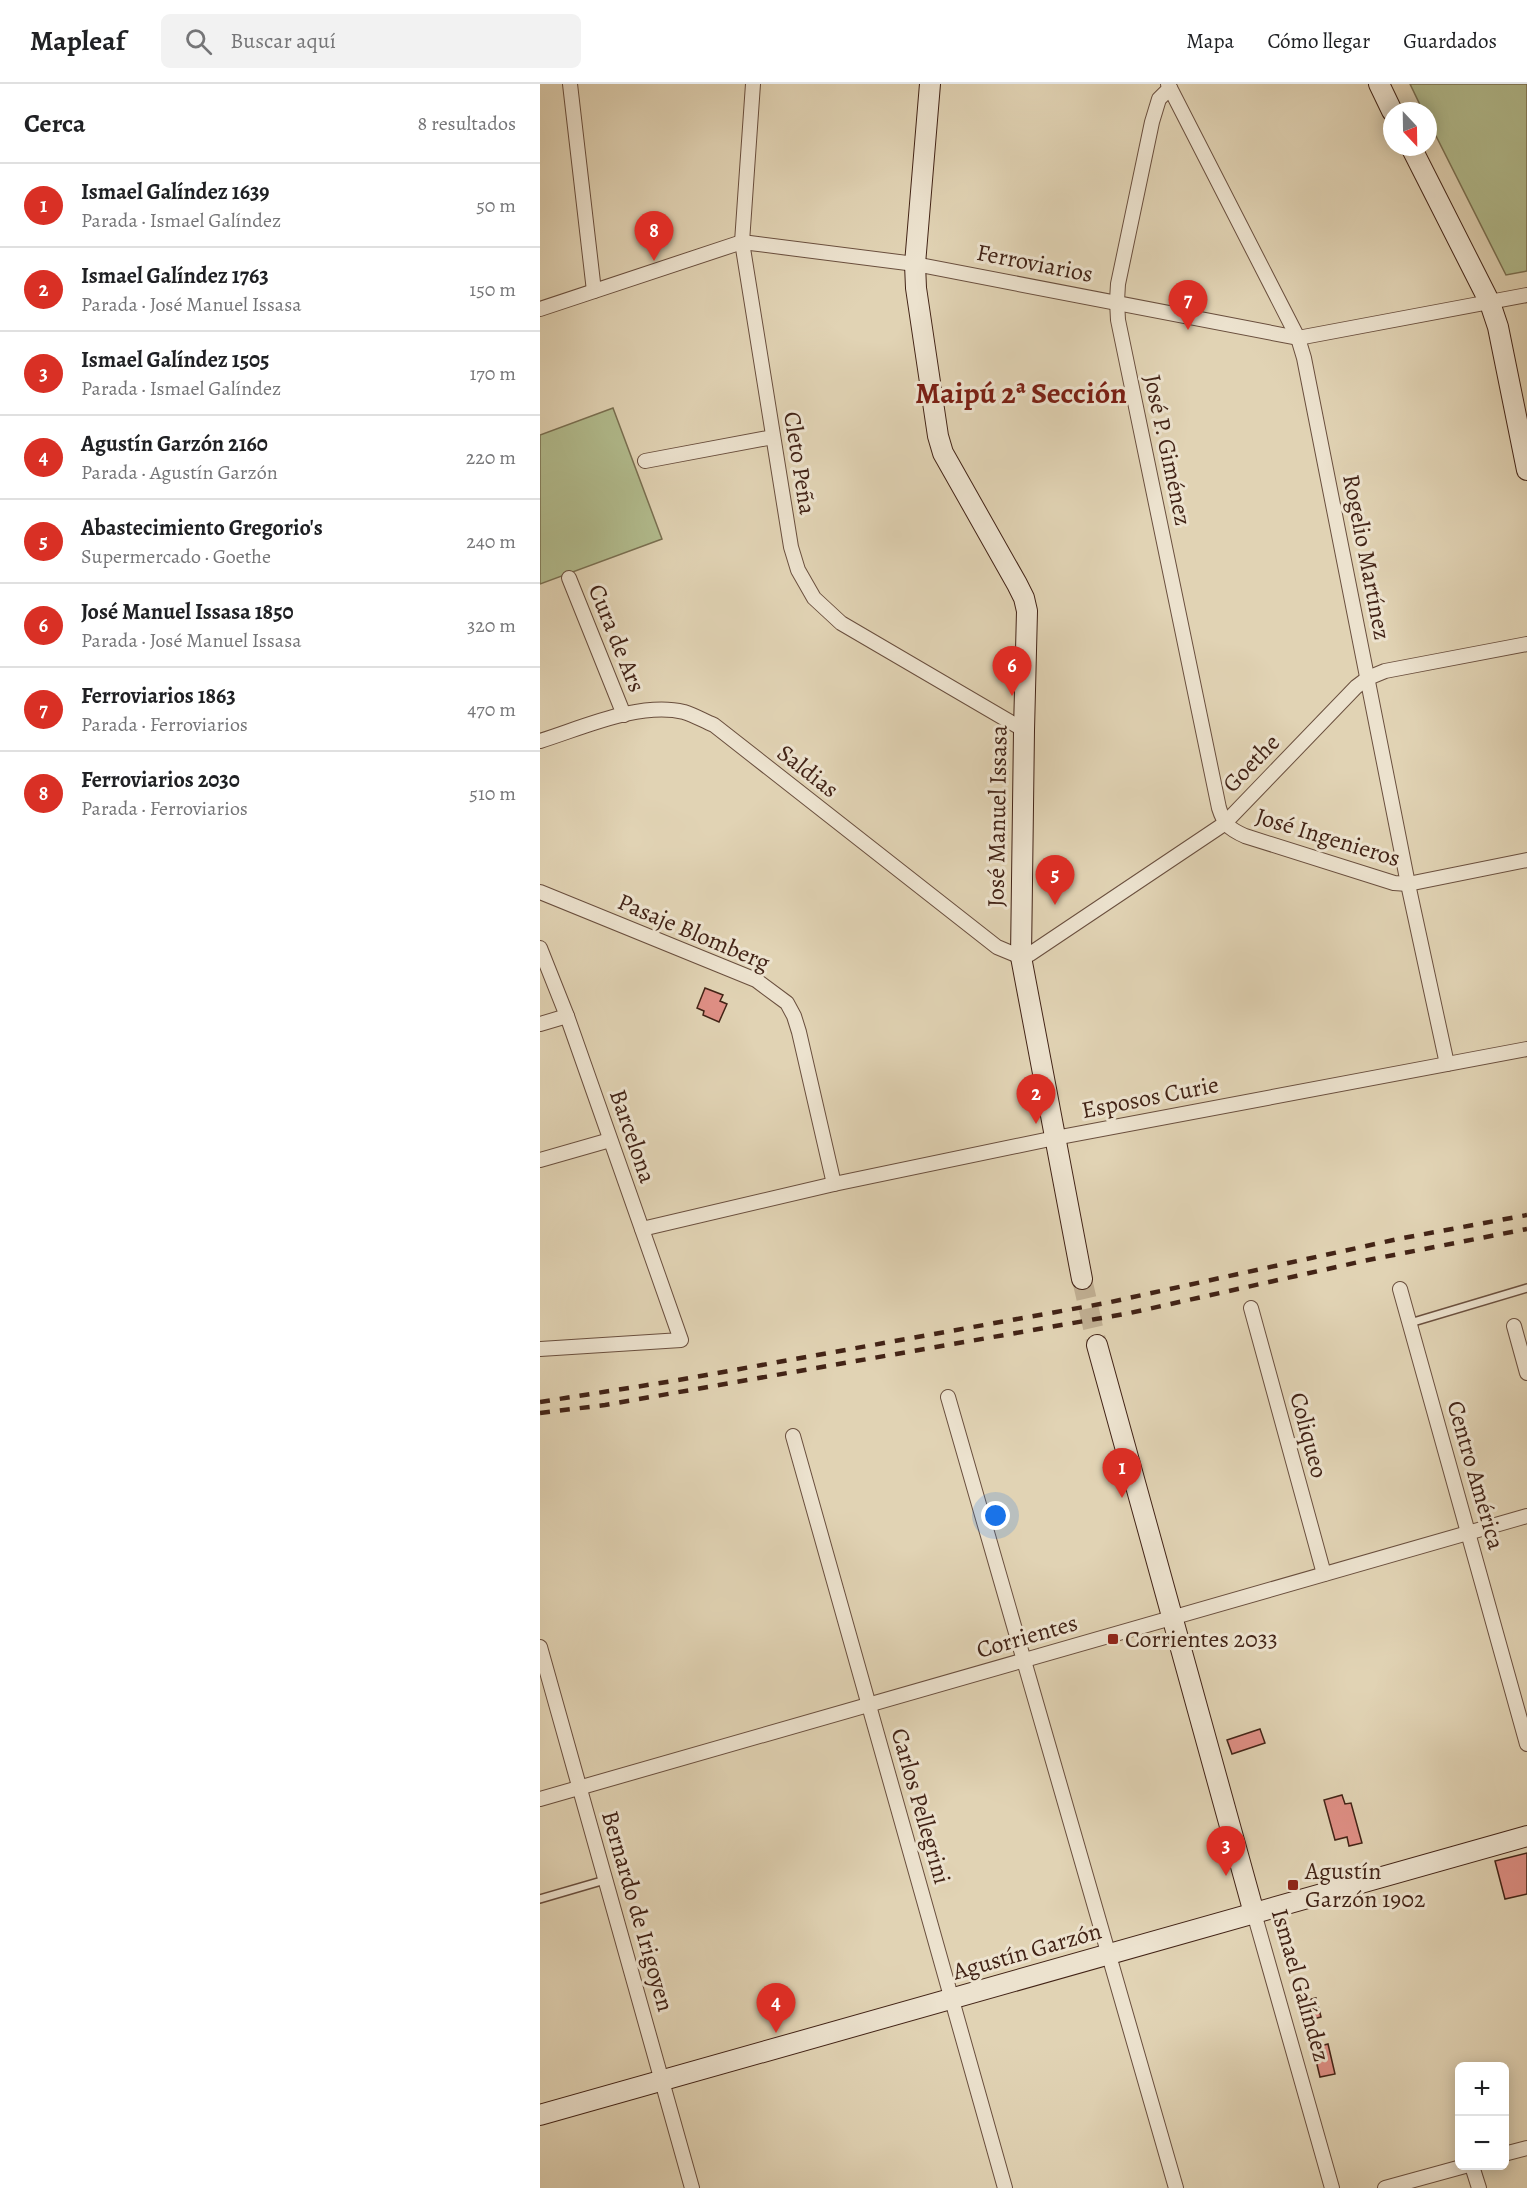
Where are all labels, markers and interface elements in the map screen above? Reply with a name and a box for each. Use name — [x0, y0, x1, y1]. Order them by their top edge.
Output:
search box — [161, 14, 581, 68]
text: Mapleaf — [30, 22, 125, 60]
icon: search — [182, 25, 215, 58]
text: Buscar aquí — [230, 26, 336, 56]
text: Mapa — [1186, 27, 1234, 55]
text: Cómo llegar — [1267, 27, 1370, 55]
text: Guardados — [1403, 27, 1497, 55]
north arrow — [1383, 102, 1437, 156]
text: Cerca — [24, 106, 86, 141]
text: 8 resultados — [418, 110, 516, 137]
text: Ismael Galíndez 1639 — [81, 177, 270, 207]
text: 1 — [40, 192, 47, 219]
text: 50 m — [476, 192, 516, 219]
text: Parada · Ismael Galíndez — [81, 207, 281, 234]
pin: 8 — [634, 212, 674, 261]
street label: Ferroviarios — [974, 236, 1096, 290]
text: Ismael Galíndez 1763 — [81, 261, 269, 291]
text: 2 — [39, 276, 48, 303]
text: 150 m — [469, 276, 516, 303]
pin: 7 — [1168, 280, 1208, 330]
text: Parada · José Manuel Issasa — [81, 291, 302, 318]
text: Ismael Galíndez 1505 — [81, 345, 270, 375]
text: 3 — [39, 360, 48, 387]
text: 170 m — [470, 360, 516, 387]
street label: José P. Giménez — [1136, 372, 1200, 528]
district label: Maipú 2ª Sección — [915, 373, 1127, 413]
text: Parada · Ismael Galíndez — [81, 375, 281, 402]
street label: Cleto Peña — [776, 409, 824, 518]
text: Agustín Garzón 2160 — [81, 429, 268, 459]
text: 4 — [39, 444, 48, 471]
text: 220 m — [466, 444, 516, 471]
text: Parada · Agustín Garzón — [81, 459, 278, 486]
street label: Rogelio Martínez — [1335, 471, 1399, 643]
text: Abastecimiento Gregorio's — [81, 513, 323, 543]
text: 5 — [39, 528, 48, 555]
text: 240 m — [466, 528, 516, 555]
text: Supermercado · Goethe — [81, 543, 271, 570]
street label: Cura de Ars — [581, 579, 653, 697]
text: José Manuel Issasa 1850 — [81, 597, 294, 627]
text: 6 — [39, 612, 48, 639]
text: 320 m — [467, 612, 516, 639]
text: Parada · José Manuel Issasa — [81, 627, 302, 654]
pin: 6 — [992, 646, 1032, 696]
text: Ferroviarios 1863 — [81, 681, 236, 711]
text: 7 — [39, 696, 48, 723]
text: 470 m — [467, 696, 516, 723]
text: Parada · Ferroviarios — [81, 711, 248, 738]
street label: José Manuel Issasa — [979, 724, 1015, 907]
street label: Goethe — [1215, 727, 1287, 799]
street label: Saldias — [771, 737, 845, 805]
text: Ferroviarios 2030 — [81, 765, 240, 795]
text: 8 — [39, 780, 48, 807]
text: 510 m — [469, 780, 516, 807]
text: Parada · Ferroviarios — [81, 795, 248, 822]
street label: José Ingenieros — [1252, 800, 1404, 874]
pin: 5 — [1036, 856, 1074, 905]
street label: Pasaje Blomberg — [613, 886, 775, 978]
street label: Esposos Curie — [1079, 1068, 1221, 1126]
pin: 2 — [1016, 1074, 1056, 1124]
street label: Barcelona — [602, 1085, 664, 1188]
street label: Coliqueo — [1282, 1389, 1336, 1481]
street label: Centro América — [1439, 1397, 1513, 1554]
pin: 1 — [1102, 1448, 1142, 1498]
your location — [981, 1501, 1010, 1530]
street label: Corrientes — [973, 1606, 1081, 1666]
place label: Corrientes 2033 — [1125, 1623, 1278, 1655]
marker: Corrientes 2033 — [1106, 1632, 1120, 1646]
street label: Carlos Pellegrini — [883, 1724, 959, 1888]
street label: Bernardo de Irigoyen — [594, 1807, 682, 2015]
pin: 3 — [1206, 1826, 1246, 1876]
place label: Agustín Garzón 1902 — [1304, 1855, 1425, 1915]
marker: Agustín Garzón 1902 — [1286, 1878, 1300, 1892]
street label: Ismael Galíndez — [1264, 1905, 1338, 2065]
street label: Agustín Garzón — [948, 1914, 1105, 1988]
pin: 4 — [756, 1984, 796, 2033]
map controls — [1455, 2062, 1509, 2170]
button: + — [1455, 2062, 1509, 2116]
button: − — [1455, 2116, 1509, 2170]

